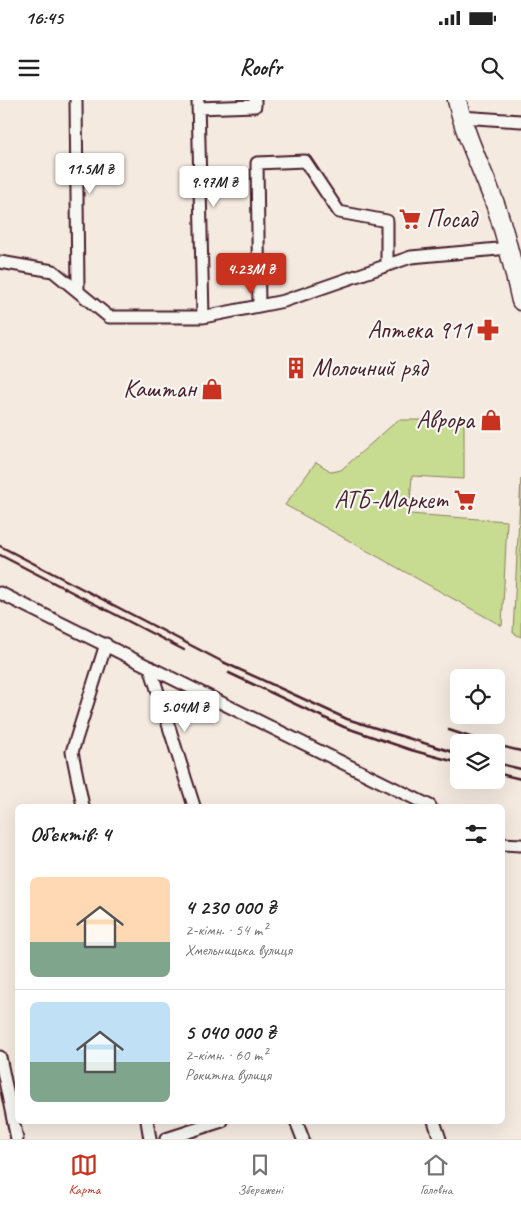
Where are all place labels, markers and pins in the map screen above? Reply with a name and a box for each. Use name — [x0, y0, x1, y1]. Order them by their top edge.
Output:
pin: 11.5M ₴ — [44, 152, 136, 195]
pin: 9.97M ₴ — [168, 166, 260, 208]
place label: Посад — [426, 203, 479, 235]
supermarket icon: Посад — [397, 206, 423, 232]
pin: 4.23M ₴ — [205, 252, 297, 295]
place label: Аптека 911 — [368, 314, 474, 346]
pharmacy icon: Аптека 911 — [475, 317, 501, 343]
place label: Молочний ряд — [312, 352, 429, 384]
building icon: Молочний ряд — [283, 355, 309, 381]
place label: Каштан — [123, 373, 198, 405]
shop icon: Каштан — [199, 376, 225, 402]
place label: Аврора — [416, 404, 476, 436]
shop icon: Аврора — [478, 407, 504, 433]
place label: АТБ-Маркет — [334, 484, 449, 516]
supermarket icon: АТБ-Маркет — [452, 487, 478, 513]
pin: 5.04M ₴ — [139, 690, 231, 733]

